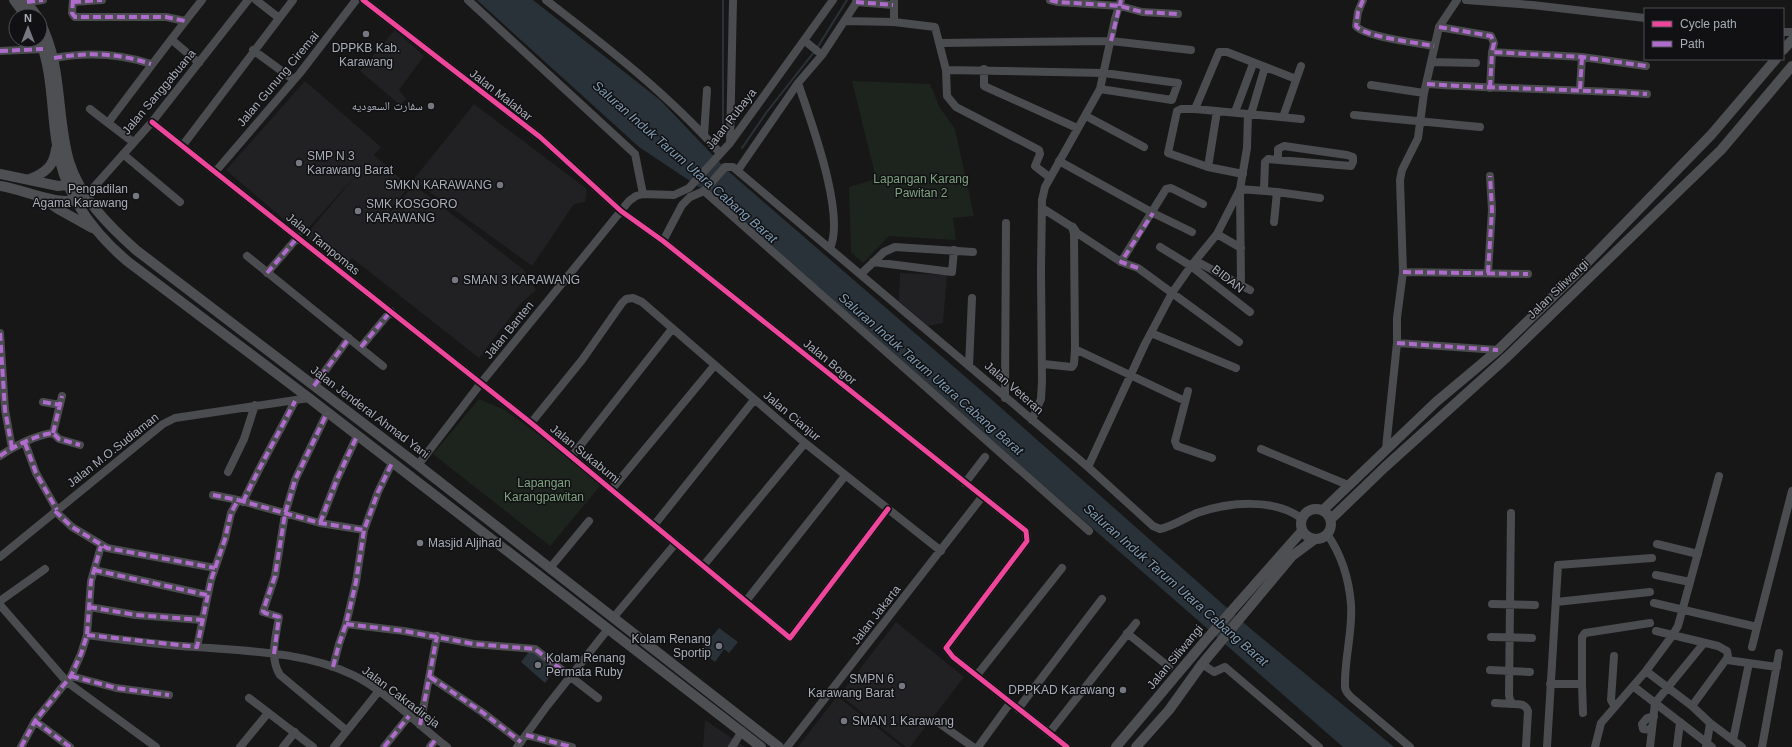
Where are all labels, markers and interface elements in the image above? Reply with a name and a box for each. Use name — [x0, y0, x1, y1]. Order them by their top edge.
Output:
north arrow — [8, 8, 48, 48]
legend — [1644, 8, 1784, 60]
text: N — [24, 12, 32, 24]
text: Cycle path — [1680, 17, 1737, 31]
street label: Jalan Gunung Ciremai — [234, 29, 322, 129]
marker: DPPKB Kab. Karawang — [361, 29, 371, 39]
text: Path — [1680, 37, 1705, 51]
place label: DPPKB Kab. Karawang — [332, 41, 400, 69]
street label: Jalan Sanggabuana — [119, 46, 199, 137]
street label: Jalan Malabar — [467, 66, 535, 124]
water label: Saluran Induk Tarum Utara Cabang Barat — [590, 78, 781, 247]
street label: Jalan Rubaya — [703, 86, 759, 152]
place label: سفارت السعوديه — [352, 99, 423, 113]
marker: سفارت السعوديه — [426, 101, 436, 111]
place label: SMP N 3 Karawang Barat — [307, 149, 394, 177]
marker: SMP N 3 Karawang Barat — [294, 158, 304, 168]
park label: Lapangan Karang Pawitan 2 — [873, 172, 969, 200]
place label: SMKN KARAWANG — [385, 178, 492, 192]
marker: SMKN KARAWANG — [495, 180, 505, 190]
place label: Pengadilan Agama Karawang — [33, 182, 128, 210]
marker: Pengadilan Agama Karawang — [131, 191, 141, 201]
place label: SMK KOSGORO KARAWANG — [366, 197, 457, 225]
marker: SMK KOSGORO KARAWANG — [353, 206, 363, 216]
street label: Jalan Tampomas — [283, 210, 363, 278]
street label: Jalan Siliwangi — [1525, 256, 1591, 322]
street label: BIDAN — [1209, 262, 1247, 296]
place label: SMAN 3 KARAWANG — [463, 273, 580, 287]
marker: SMAN 3 KARAWANG — [450, 275, 460, 285]
water label: Saluran Induk Tarum Utara Cabang Barat — [836, 290, 1027, 459]
street label: Jalan Banten — [482, 298, 536, 362]
street label: Jalan Bogor — [801, 336, 859, 388]
street label: Jalan Veteran — [982, 359, 1046, 417]
street label: Jalan Jenderal Ahmad Yani — [308, 363, 432, 461]
street label: Jalan Cianjur — [761, 388, 823, 444]
street label: Jalan M.O.Sudiaman — [65, 410, 161, 490]
street label: Jalan Sukabumi — [547, 422, 623, 486]
park label: Lapangan Karangpawitan — [504, 476, 584, 504]
water label: Saluran Induk Tarum Utara Cabang Barat — [1081, 501, 1272, 670]
place label: Masjid Aljihad — [428, 536, 501, 550]
marker: Masjid Aljihad — [415, 538, 425, 548]
street label: Jalan Jakarta — [849, 582, 904, 647]
street label: Jalan Siliwangi — [1144, 622, 1206, 692]
place label: Kolam Renang Sportip — [632, 632, 711, 660]
marker: Kolam Renang Sportip — [714, 641, 724, 651]
place label: Kolam Renang Permata Ruby — [546, 651, 625, 679]
marker: Kolam Renang Permata Ruby — [533, 660, 543, 670]
street label: Jalan Cakradireja — [359, 663, 443, 731]
place label: SMPN 6 Karawang Barat — [808, 672, 895, 700]
marker: SMPN 6 Karawang Barat — [897, 681, 907, 691]
place label: DPPKAD Karawang — [1008, 683, 1115, 697]
marker: DPPKAD Karawang — [1118, 685, 1128, 695]
place label: SMAN 1 Karawang — [852, 714, 954, 728]
marker: SMAN 1 Karawang — [839, 716, 849, 726]

